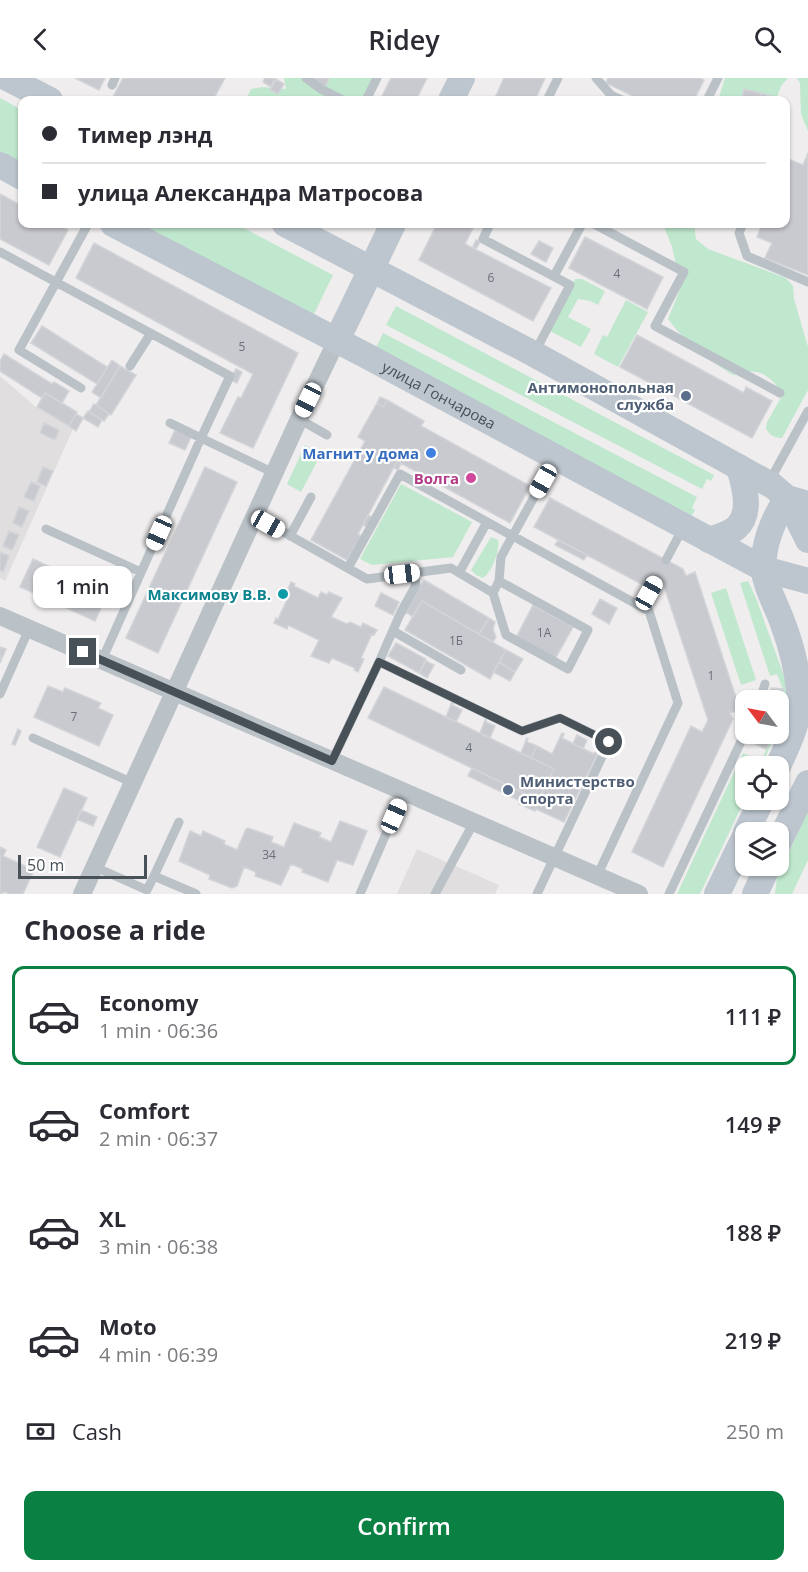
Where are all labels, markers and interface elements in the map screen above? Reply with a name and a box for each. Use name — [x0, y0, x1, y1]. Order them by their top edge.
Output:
text: Ridey — [368, 21, 440, 58]
icon: back — [24, 23, 57, 56]
icon: search — [751, 23, 784, 56]
text: Тимер лэнд — [78, 119, 212, 149]
text: улица Александра Матросова — [78, 177, 423, 207]
house number: 4 — [614, 265, 621, 282]
house number: 6 — [488, 269, 495, 286]
house number: 5 — [239, 338, 246, 355]
street label: улица Гончарова — [379, 356, 499, 433]
place label: Антимонопольная служба — [528, 377, 674, 414]
car — [292, 380, 324, 420]
marker: Антимонопольная служба — [679, 389, 693, 403]
place label: Магнит у дома — [302, 443, 419, 463]
marker: Магнит у дома — [424, 446, 438, 460]
car — [526, 461, 560, 501]
place label: Волга — [414, 468, 459, 488]
marker: Волга — [464, 471, 478, 485]
car — [248, 507, 288, 541]
car — [143, 513, 175, 553]
car — [383, 563, 421, 585]
callout: 1 min — [34, 565, 132, 607]
text: 1 min — [56, 573, 110, 600]
car — [632, 573, 666, 613]
place label: Максимову В.В. — [147, 584, 271, 604]
marker: Максимову В.В. — [276, 587, 290, 601]
house number: 1А — [537, 624, 552, 641]
house number: 1Б — [449, 632, 463, 649]
route end — [69, 638, 96, 665]
house number: 1 — [708, 667, 714, 684]
north arrow — [735, 690, 789, 744]
map controls — [735, 690, 789, 876]
house number: 7 — [71, 708, 78, 725]
route start — [595, 728, 622, 755]
house number: 4 — [466, 739, 473, 756]
button: locate — [735, 756, 789, 810]
place label: Министерство спорта — [520, 771, 635, 808]
marker: Министерство спорта — [501, 783, 515, 797]
car — [378, 796, 410, 836]
button: layers — [735, 822, 789, 876]
house number: 34 — [262, 846, 276, 863]
scale bar — [18, 852, 147, 880]
text: 50 m — [27, 854, 64, 876]
text: Choose a ride — [24, 911, 206, 948]
text: Economy — [99, 987, 198, 1017]
icon: car — [27, 989, 81, 1043]
text: 111 ₽ — [725, 1001, 781, 1031]
text: 1 min · 06:36 — [99, 1017, 218, 1044]
text: Comfort — [99, 1095, 190, 1125]
icon: car — [27, 1097, 81, 1151]
text: 149 ₽ — [725, 1109, 781, 1139]
text: 2 min · 06:37 — [99, 1125, 218, 1152]
text: XL — [99, 1203, 126, 1233]
icon: car — [27, 1205, 81, 1259]
text: 188 ₽ — [725, 1217, 781, 1247]
text: 3 min · 06:38 — [99, 1233, 218, 1260]
text: Moto — [99, 1311, 157, 1341]
icon: car — [27, 1313, 81, 1367]
text: 219 ₽ — [725, 1325, 781, 1355]
text: 4 min · 06:39 — [99, 1341, 218, 1368]
icon: cash — [24, 1415, 57, 1448]
text: Cash — [72, 1416, 122, 1446]
text: 250 m — [726, 1418, 784, 1445]
button: Confirm — [24, 1491, 784, 1560]

